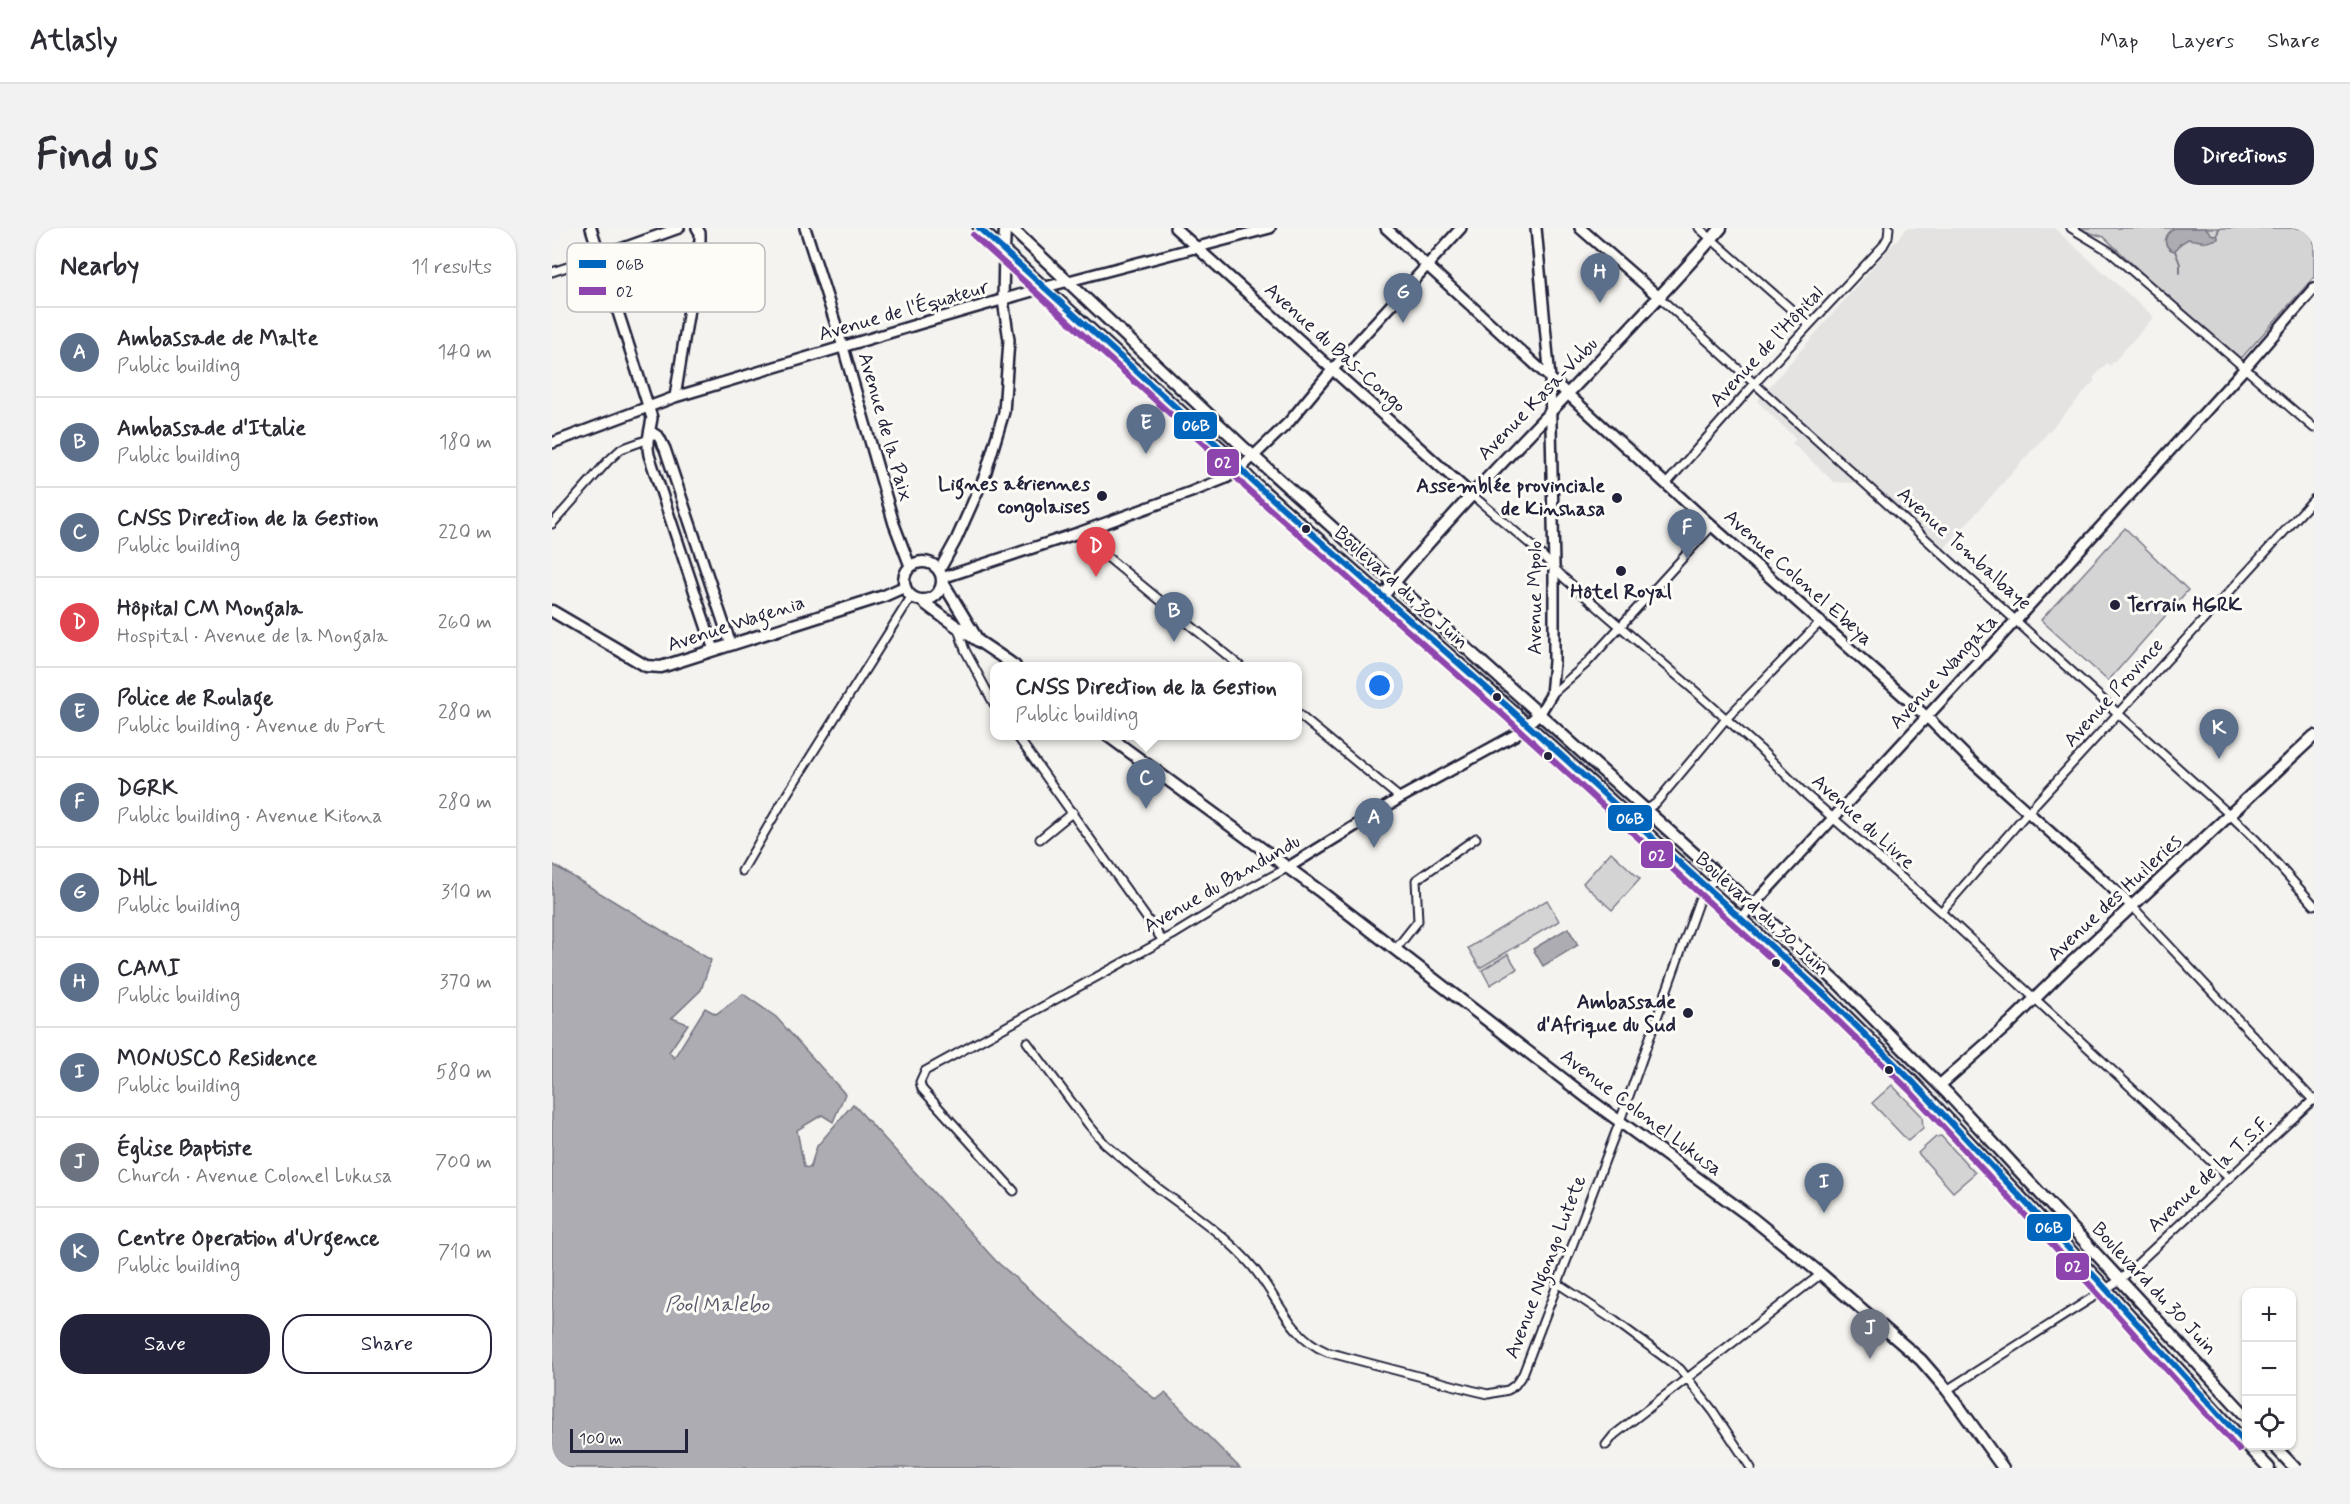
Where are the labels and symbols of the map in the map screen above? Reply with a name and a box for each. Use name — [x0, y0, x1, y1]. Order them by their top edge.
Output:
legend — [567, 243, 765, 312]
pin: H — [1580, 254, 1620, 303]
text: 06B — [616, 255, 644, 276]
street label: Avenue de l'Équateur — [816, 274, 993, 348]
pin: G — [1384, 274, 1422, 323]
street label: Avenue du Bas-Congo — [1257, 277, 1412, 420]
street label: Avenue de l’Hôpital — [1704, 281, 1830, 413]
text: 02 — [616, 282, 633, 303]
street label: Avenue Kasa-Vubu — [1472, 331, 1604, 467]
street label: Avenue de la Paix — [851, 350, 919, 505]
pin: E — [1126, 404, 1166, 454]
line badge: 06B — [1173, 411, 1218, 440]
text: 06B — [1182, 416, 1210, 437]
line badge: 02 — [1206, 448, 1240, 477]
text: 02 — [1214, 453, 1232, 474]
place label: Lignes aériennes congolaises — [938, 471, 1090, 523]
place label: Assemblée provinciale de Kinshasa — [1416, 473, 1605, 523]
street label: Avenue Tombalbaye — [1891, 481, 2037, 617]
marker: Lignes aériennes congolaises — [1095, 489, 1109, 503]
marker: Assemblée provinciale de Kinshasa — [1610, 491, 1624, 505]
street label: Avenue Colonel Ebeya — [1718, 504, 1878, 652]
pin: F — [1668, 510, 1706, 559]
street label: Boulevard du 30 Juin — [1328, 520, 1474, 656]
unlabelled marker — [1300, 523, 1312, 535]
pin: D — [1076, 528, 1116, 577]
street label: Avenue Mpolo — [1522, 541, 1549, 655]
marker: Hôtel Royal — [1614, 564, 1628, 578]
place label: Hôtel Royal — [1570, 579, 1672, 606]
street label: Avenue Wagenia — [664, 589, 809, 661]
pin: B — [1154, 592, 1194, 642]
place label: Terrain HGRK — [2127, 592, 2243, 619]
marker: Terrain HGRK — [2108, 598, 2122, 612]
street label: Avenue Wangata — [1884, 609, 2005, 736]
street label: Avenue Province — [2058, 633, 2170, 753]
your location — [1365, 671, 1394, 700]
unlabelled marker — [1491, 691, 1503, 703]
pin: K — [2200, 710, 2238, 759]
unlabelled marker — [1542, 750, 1554, 762]
pin: C — [1126, 760, 1166, 809]
street label: Avenue du Livre — [1805, 768, 1921, 876]
pin: A — [1354, 798, 1394, 848]
line badge: 06B — [1607, 804, 1653, 832]
text: 06B — [1616, 809, 1644, 830]
street label: Avenue du Bandundu — [1139, 828, 1305, 940]
street label: Avenue des Huileries — [2042, 828, 2188, 968]
line badge: 02 — [1640, 840, 1674, 869]
text: 02 — [1648, 846, 1666, 867]
street label: Boulevard du 30 Juin — [1689, 846, 1835, 982]
unlabelled marker — [1770, 957, 1782, 969]
place label: Ambassade d'Afrique du Sud — [1537, 989, 1676, 1039]
marker: Ambassade d'Afrique du Sud — [1681, 1006, 1695, 1020]
street label: Avenue Colonel Lukusa — [1554, 1043, 1728, 1183]
unlabelled marker — [1883, 1064, 1895, 1076]
street label: Avenue de la T.S.F. — [2142, 1109, 2278, 1239]
pin: I — [1804, 1164, 1844, 1213]
street label: Avenue Ngongo Lutete — [1499, 1171, 1595, 1363]
line badge: 06B — [2026, 1213, 2072, 1242]
street label: Boulevard du 30 Juin — [2085, 1217, 2223, 1361]
text: 06B — [2035, 1218, 2063, 1239]
line badge: 02 — [2055, 1252, 2090, 1281]
text: 02 — [2064, 1257, 2082, 1278]
water label: Pool Malebo — [665, 1291, 770, 1319]
pin: J — [1850, 1310, 1890, 1359]
scale bar — [570, 1426, 688, 1454]

